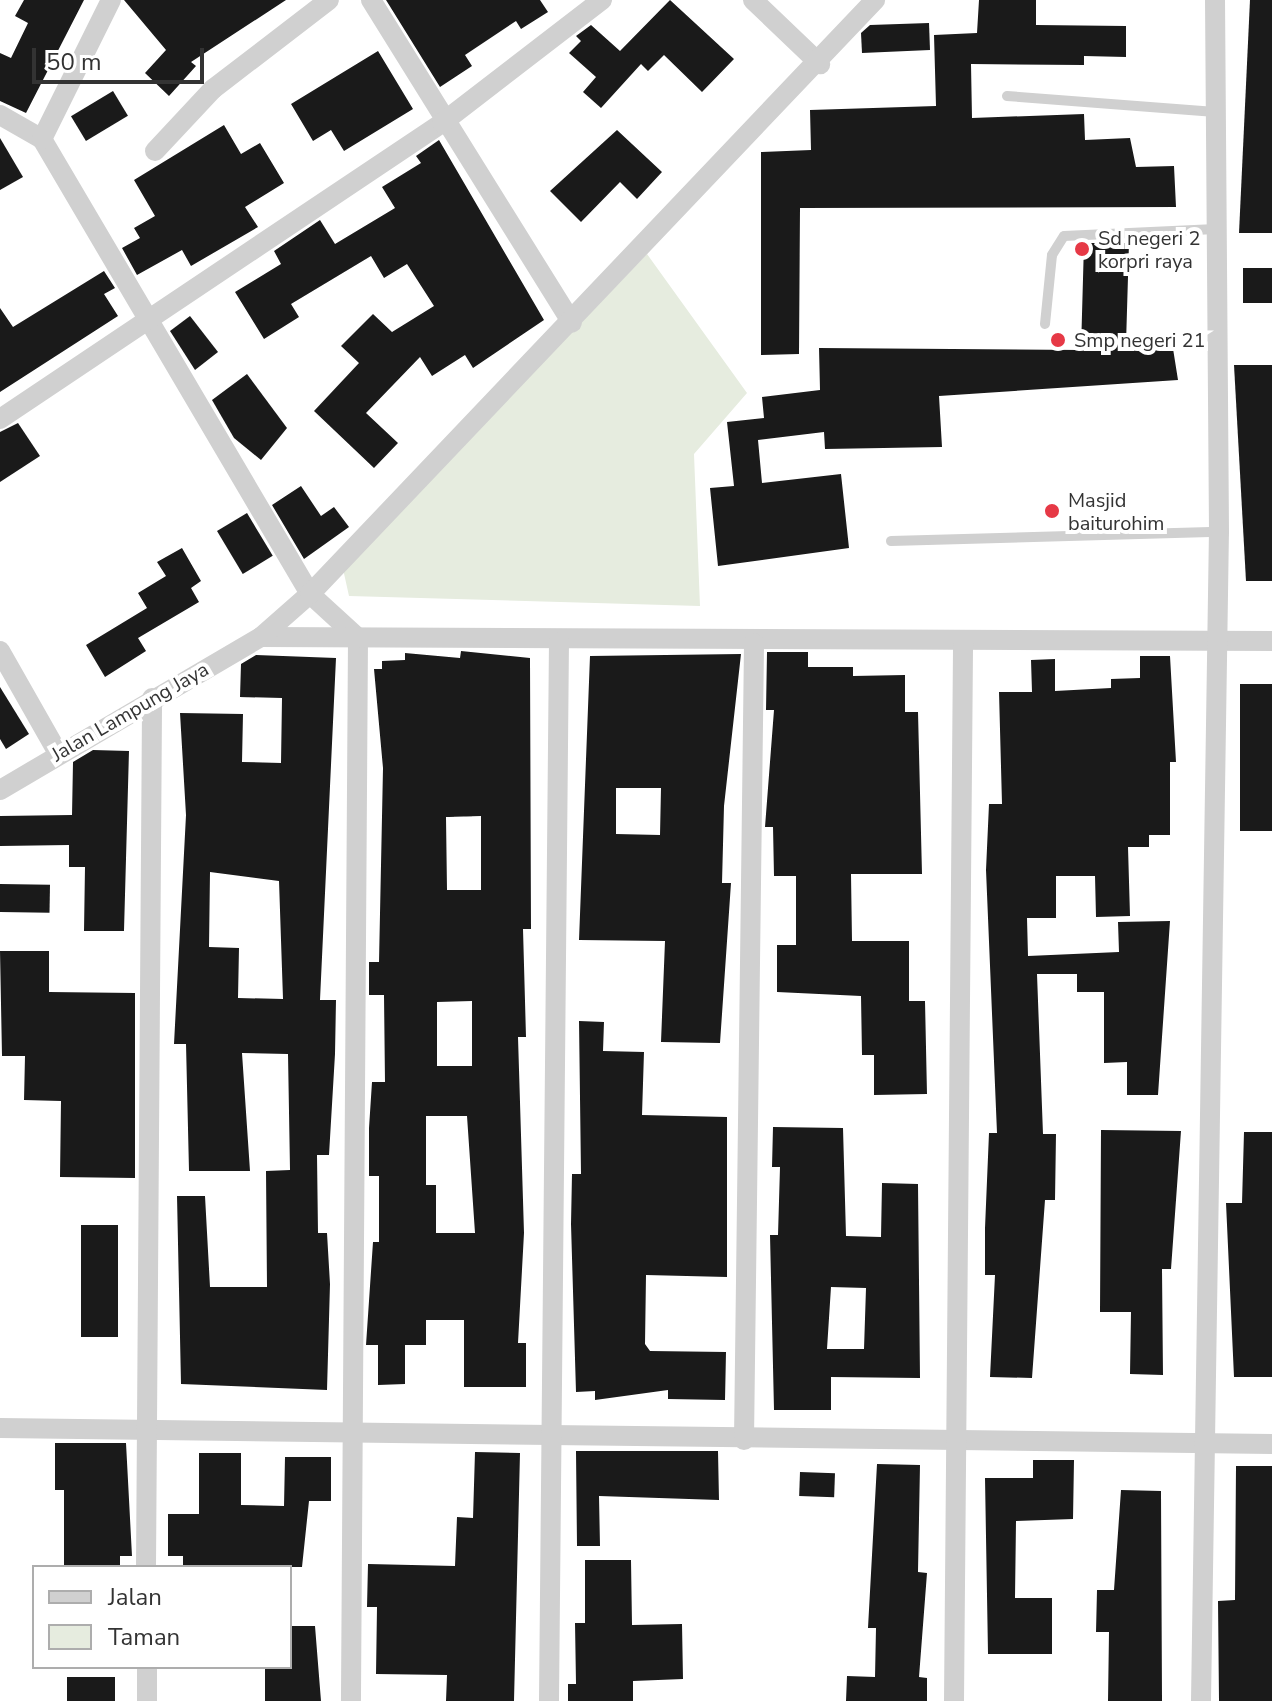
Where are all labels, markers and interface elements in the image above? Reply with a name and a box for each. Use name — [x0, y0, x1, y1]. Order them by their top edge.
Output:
scale bar — [36, 32, 208, 82]
text: 50 m — [46, 46, 102, 78]
place label: Sd negeri 2 korpri raya — [1098, 226, 1200, 273]
marker: Sd negeri 2 korpri raya — [1073, 240, 1091, 258]
place label: Smp negeri 21 — [1074, 328, 1206, 352]
marker: Smp negeri 21 — [1049, 331, 1067, 349]
place label: Masjid baiturohim — [1068, 488, 1164, 535]
marker: Masjid baiturohim — [1043, 502, 1061, 520]
street label: Jalan Lampung Jaya — [47, 657, 213, 767]
legend — [32, 1565, 292, 1669]
text: Jalan — [108, 1581, 162, 1613]
text: Taman — [108, 1621, 180, 1653]

